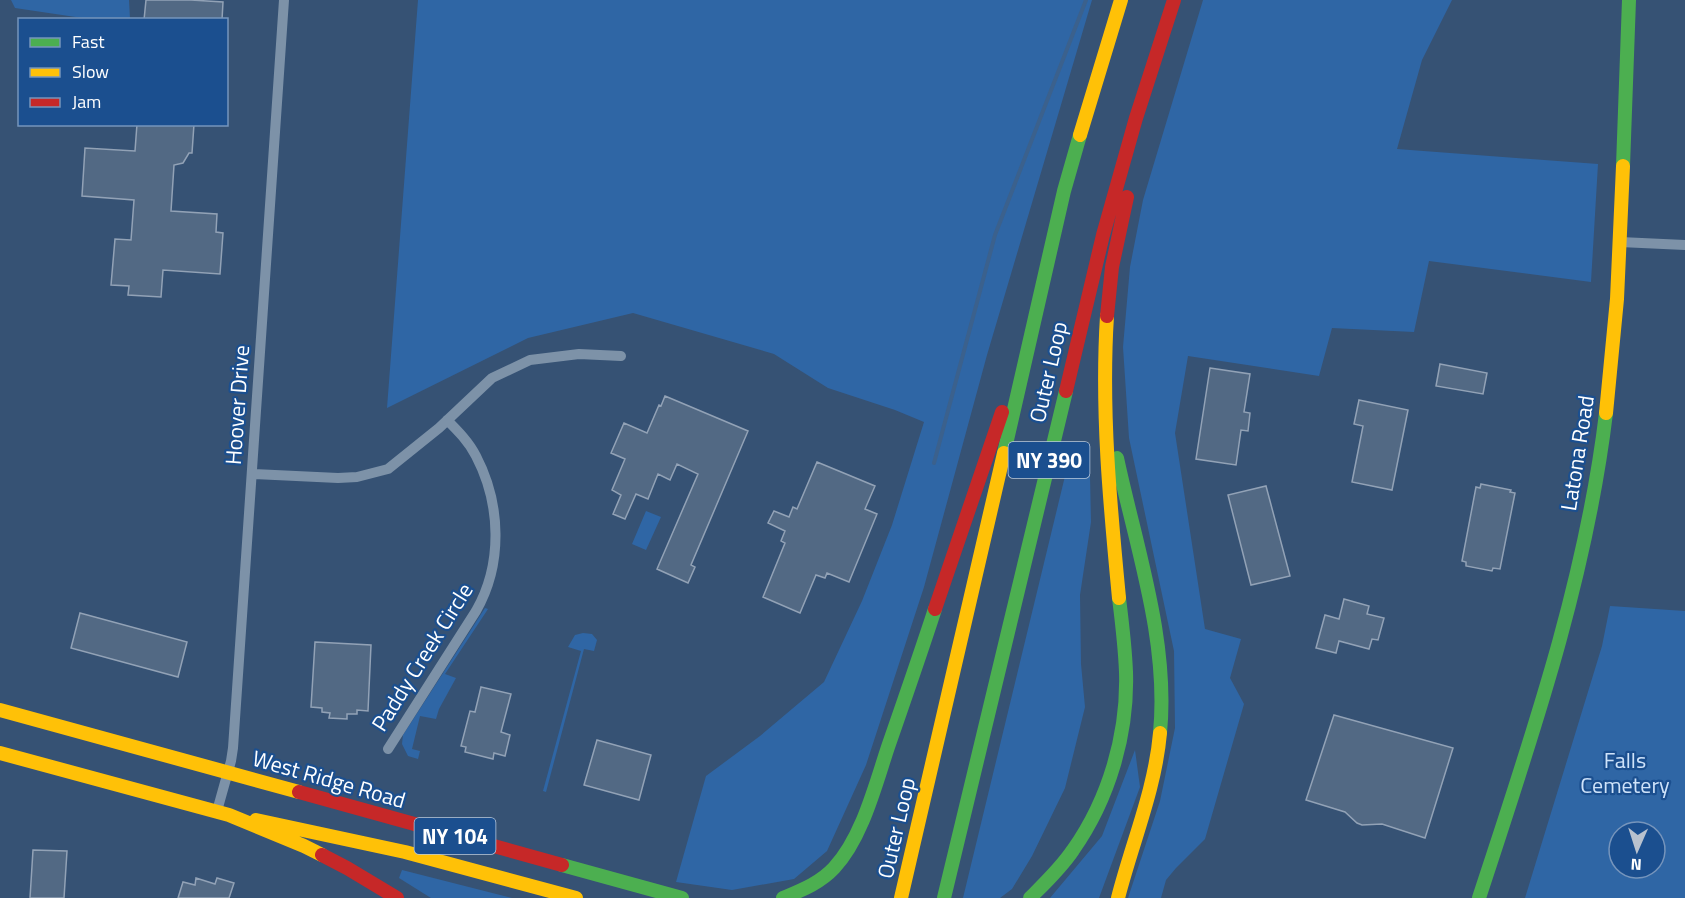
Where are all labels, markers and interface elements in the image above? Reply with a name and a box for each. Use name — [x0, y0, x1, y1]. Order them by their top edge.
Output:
legend — [18, 18, 228, 126]
text: Fast — [72, 28, 105, 55]
text: Slow — [72, 58, 109, 85]
text: Jam — [72, 88, 101, 115]
street label: Outer Loop — [1020, 318, 1076, 426]
street label: Hoover Drive — [216, 344, 258, 466]
street label: Latona Road — [1551, 393, 1603, 513]
road number: NY 390 — [1008, 442, 1090, 478]
street label: Paddy Creek Circle — [363, 576, 481, 738]
street label: West Ridge Road — [248, 741, 410, 817]
park label: Falls Cemetery — [1580, 743, 1670, 802]
street label: Outer Loop — [868, 774, 924, 882]
road number: NY 104 — [414, 818, 496, 854]
north arrow — [1607, 820, 1667, 880]
text: N — [1630, 853, 1642, 877]

